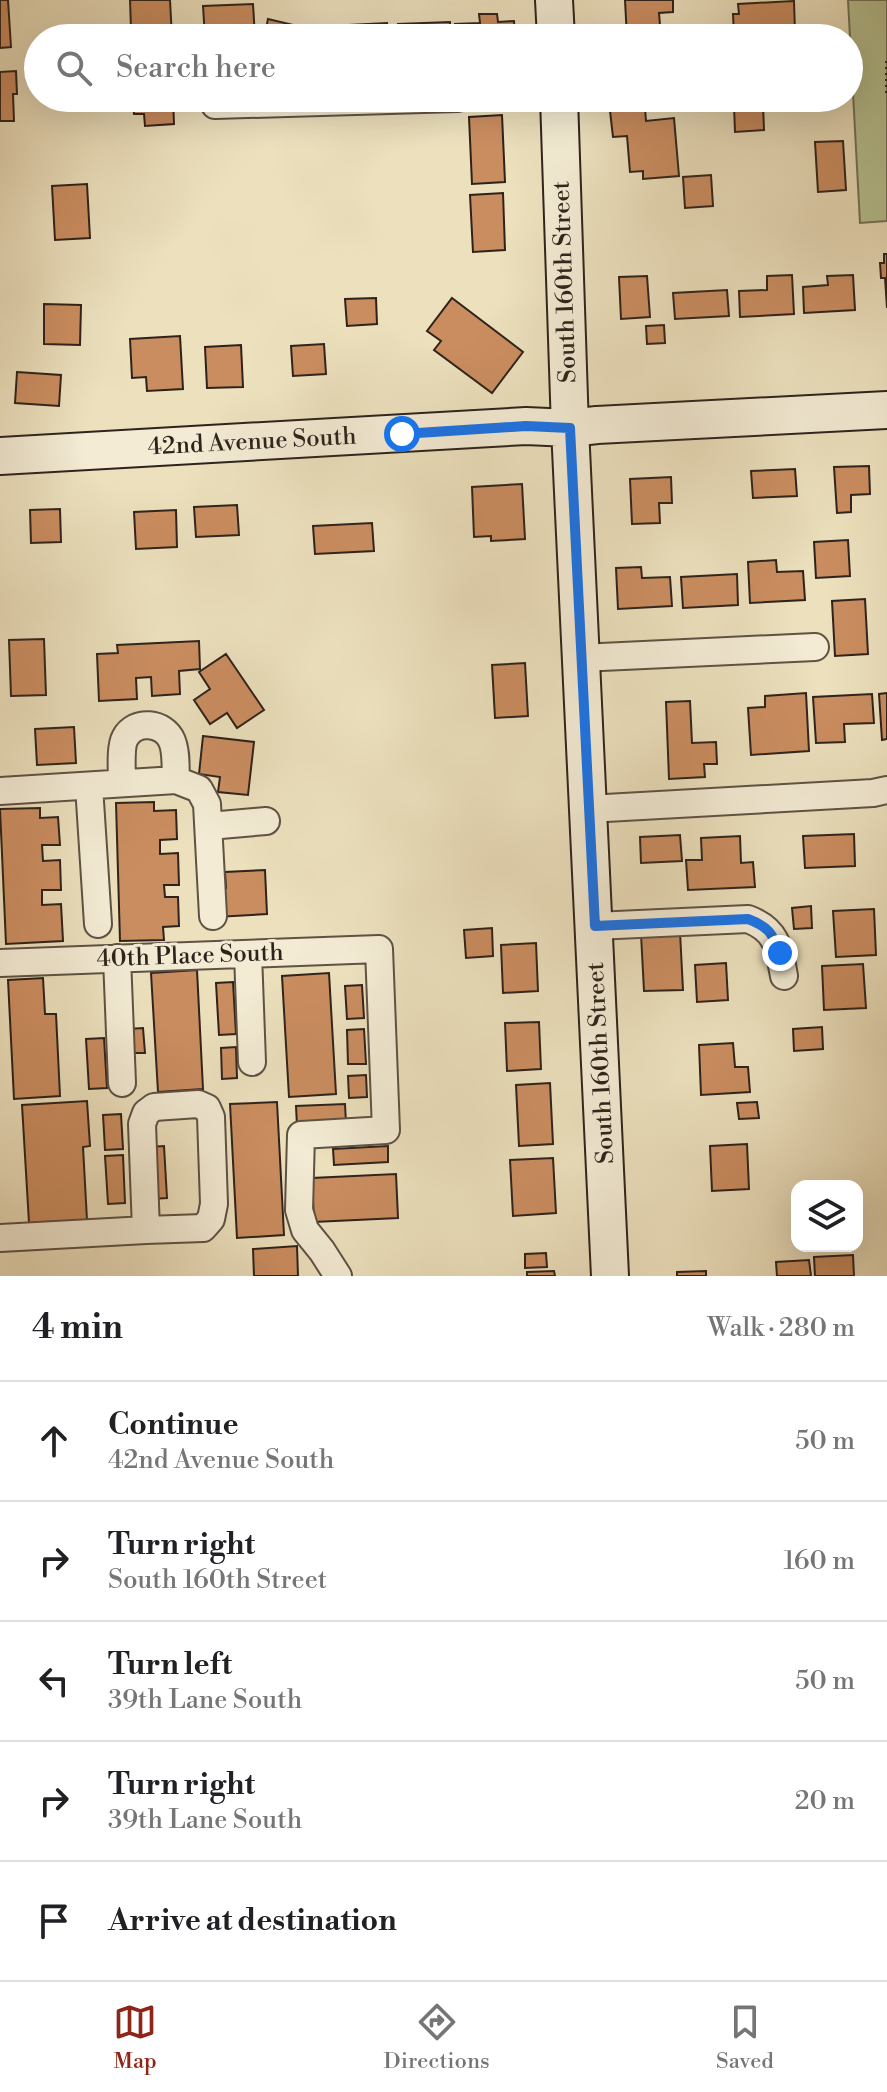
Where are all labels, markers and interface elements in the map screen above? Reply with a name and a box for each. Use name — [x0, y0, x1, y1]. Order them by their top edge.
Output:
search box — [24, 24, 863, 112]
icon: search — [52, 46, 96, 90]
text: Search here — [116, 49, 276, 87]
street label: South 160th Street — [546, 180, 584, 384]
route start — [384, 416, 420, 452]
street label: 42nd Avenue South — [147, 422, 357, 462]
route end — [762, 935, 798, 971]
street label: 40th Place South — [96, 938, 284, 974]
street label: South 160th Street — [581, 961, 621, 1165]
map controls — [791, 1180, 863, 1252]
button: layers — [791, 1180, 863, 1252]
text: 4 min — [32, 1307, 123, 1349]
text: Walk · 280 m — [708, 1312, 855, 1344]
text: Continue — [108, 1406, 239, 1444]
icon: ahead — [32, 1419, 76, 1463]
text: 50 m — [795, 1425, 855, 1457]
text: 42nd Avenue South — [108, 1444, 334, 1476]
text: Turn right — [108, 1526, 255, 1564]
icon: right — [32, 1539, 76, 1583]
text: 160 m — [784, 1545, 855, 1577]
text: South 160th Street — [108, 1564, 327, 1596]
text: Turn left — [108, 1646, 232, 1684]
icon: left — [32, 1659, 76, 1703]
text: 50 m — [795, 1665, 855, 1697]
text: 39th Lane South — [108, 1684, 302, 1716]
text: Turn right — [108, 1766, 255, 1804]
icon: right — [32, 1779, 76, 1823]
text: 20 m — [795, 1785, 855, 1817]
text: 39th Lane South — [108, 1804, 302, 1836]
icon: arrive — [32, 1899, 76, 1943]
text: Arrive at destination — [108, 1902, 397, 1940]
tab: Map — [113, 2000, 157, 2075]
tab: Directions — [384, 2000, 490, 2075]
tab: Saved — [716, 2000, 774, 2075]

